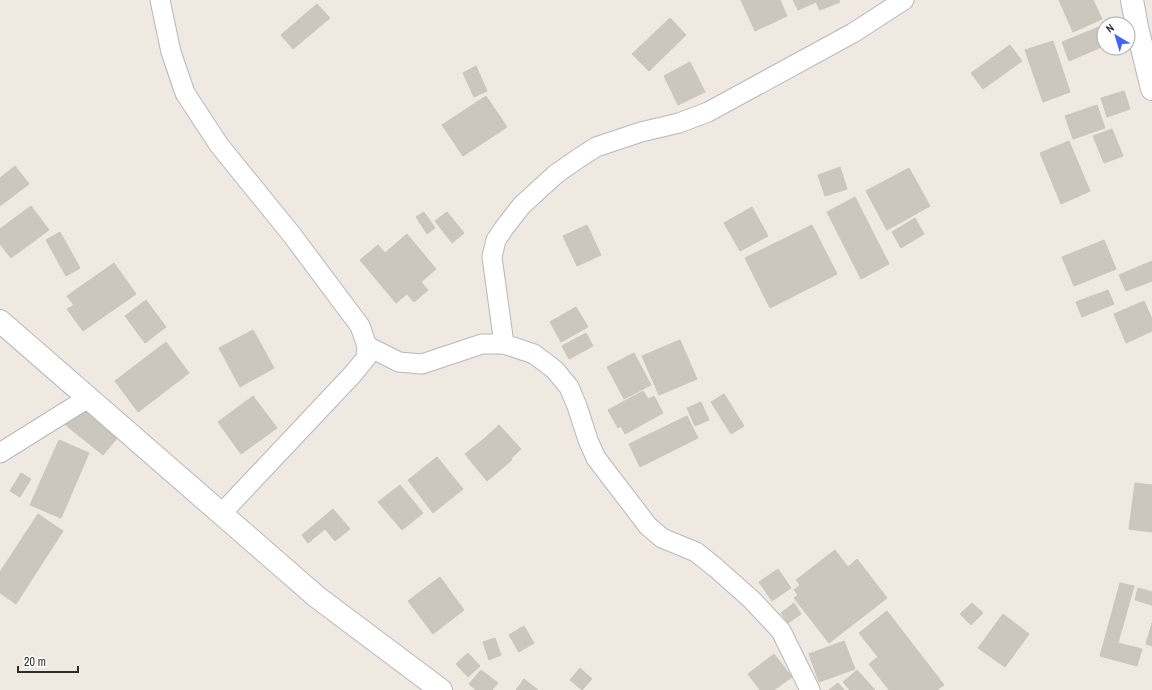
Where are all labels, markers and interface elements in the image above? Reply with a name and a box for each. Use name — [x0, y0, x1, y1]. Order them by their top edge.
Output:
north arrow — [1096, 16, 1136, 56]
text: N — [1103, 21, 1117, 36]
scale bar — [18, 648, 78, 674]
text: 20 m — [24, 654, 46, 670]

